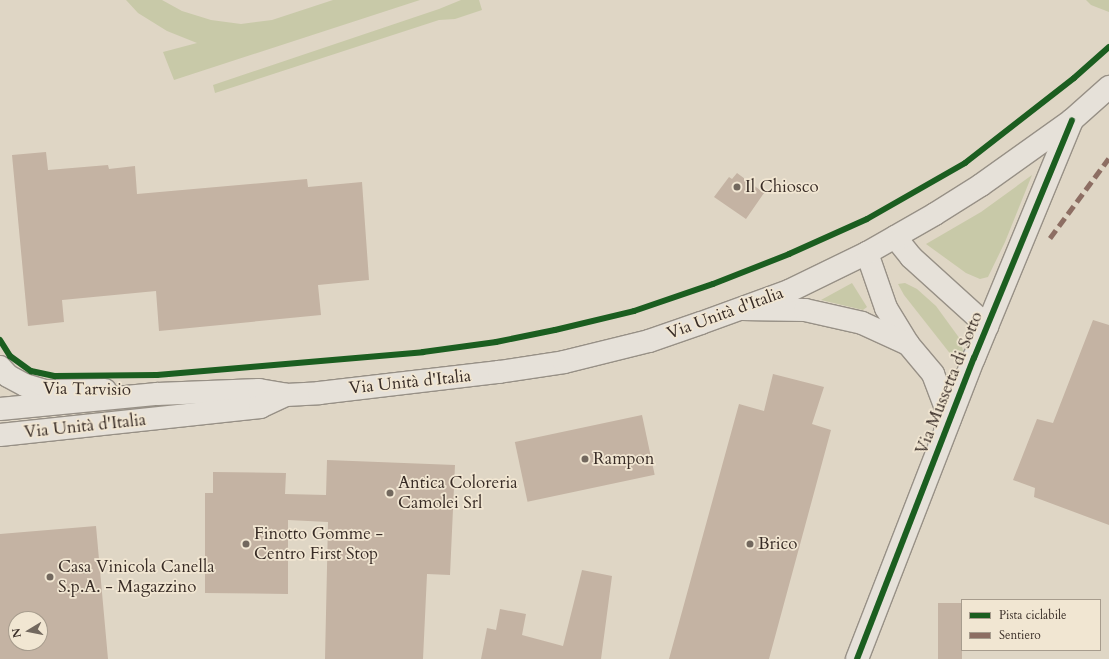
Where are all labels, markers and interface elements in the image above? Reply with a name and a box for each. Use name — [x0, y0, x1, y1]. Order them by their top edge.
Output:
place label: Il Chiosco — [745, 177, 819, 197]
marker: Il Chiosco — [732, 182, 742, 192]
street label: Via Unità d'Italia — [664, 282, 786, 344]
street label: Via Mussetta di Sotto — [911, 309, 987, 457]
street label: Via Unità d'Italia — [348, 365, 472, 399]
street label: Via Tarvisio — [43, 378, 131, 400]
street label: Via Unità d'Italia — [23, 409, 147, 443]
place label: Rampon — [593, 449, 654, 469]
marker: Rampon — [580, 454, 590, 464]
place label: Antica Coloreria Camolei Srl — [398, 473, 518, 513]
marker: Antica Coloreria Camolei Srl — [385, 488, 395, 498]
place label: Finotto Gomme - Centro First Stop — [254, 524, 383, 564]
place label: Brico — [758, 534, 797, 554]
marker: Finotto Gomme - Centro First Stop — [241, 539, 251, 549]
marker: Brico — [745, 539, 755, 549]
place label: Casa Vinicola Canella S.p.A. - Magazzino — [58, 557, 215, 597]
marker: Casa Vinicola Canella S.p.A. - Magazzino — [45, 572, 55, 582]
legend — [961, 599, 1101, 651]
text: Pista ciclabile — [999, 607, 1067, 623]
north arrow — [8, 611, 48, 651]
text: N — [8, 627, 25, 639]
text: Sentiero — [999, 627, 1041, 643]

